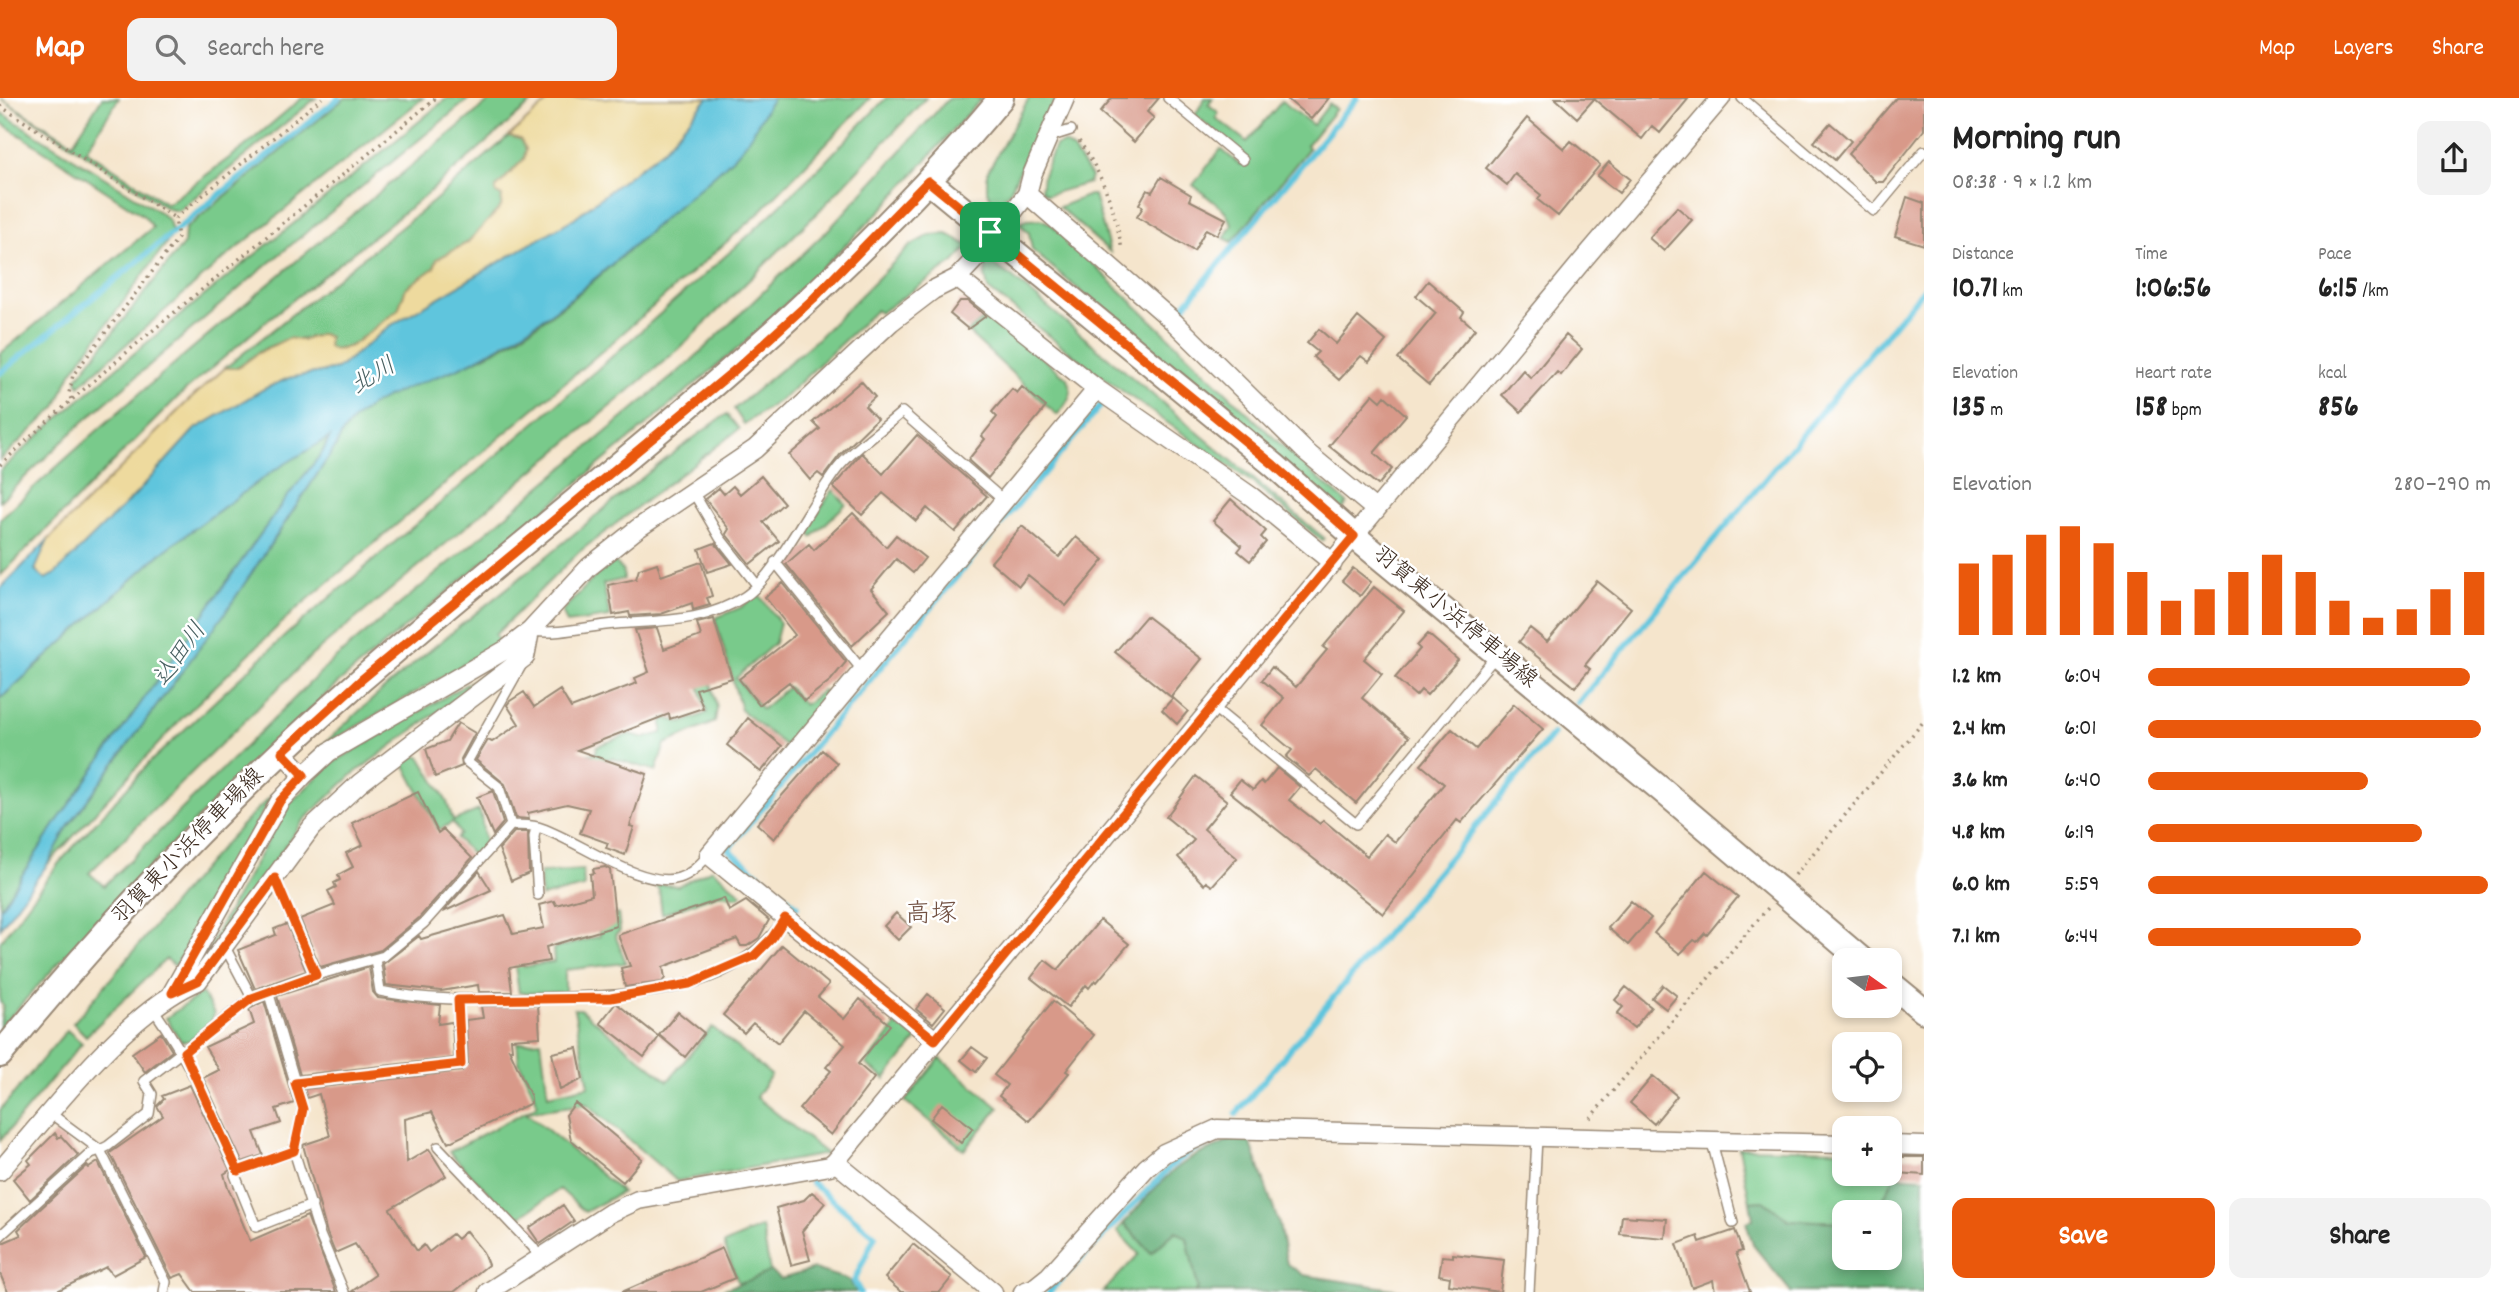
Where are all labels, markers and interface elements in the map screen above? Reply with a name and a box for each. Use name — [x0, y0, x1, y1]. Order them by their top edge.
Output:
search box — [127, 18, 617, 81]
text: Map — [35, 26, 85, 73]
icon: search — [151, 30, 189, 68]
text: Search here — [207, 31, 325, 68]
text: Map — [2259, 32, 2295, 66]
text: Layers — [2333, 32, 2394, 66]
text: Share — [2432, 32, 2484, 66]
text: Morning run — [1952, 113, 2121, 168]
button: share — [2417, 121, 2491, 195]
text: 08:38 · 9 × 1.2 km — [1952, 167, 2092, 200]
pin — [960, 202, 1020, 262]
icon: arrive — [971, 213, 1009, 251]
text: Distance — [1952, 242, 2014, 269]
text: Time — [2135, 242, 2168, 269]
text: Pace — [2318, 242, 2352, 269]
text: 10.71 — [1952, 269, 1998, 312]
text: 1:06:56 — [2135, 269, 2211, 312]
text: 6:15 — [2318, 269, 2358, 312]
text: km — [1998, 279, 2023, 306]
text: /km — [2358, 279, 2389, 306]
water label: 北川 — [345, 350, 403, 404]
text: Elevation — [1952, 361, 2018, 388]
text: Heart rate — [2135, 361, 2212, 388]
text: kcal — [2318, 361, 2347, 388]
text: 135 — [1952, 388, 1986, 431]
text: 158 — [2135, 388, 2168, 431]
text: 856 — [2318, 388, 2359, 431]
text: m — [1986, 398, 2003, 425]
text: bpm — [2168, 398, 2202, 425]
text: Elevation — [1952, 469, 2032, 502]
text: 280–290 m — [2394, 469, 2491, 502]
street label: 羽賀東小浜停車場線 — [1364, 539, 1544, 697]
water label: 込田川 — [146, 616, 216, 694]
text: 1.2 km — [1952, 661, 2001, 694]
text: 6:04 — [2064, 661, 2101, 694]
text: 2.4 km — [1952, 713, 2006, 746]
text: 6:01 — [2064, 713, 2097, 746]
street label: 羽賀東小浜停車場線 — [105, 761, 273, 933]
text: 3.6 km — [1952, 765, 2008, 798]
text: 6:40 — [2064, 765, 2101, 798]
text: 4.8 km — [1952, 817, 2005, 850]
text: 6:19 — [2064, 817, 2095, 850]
text: 6.0 km — [1952, 869, 2010, 902]
text: 5:59 — [2064, 869, 2100, 902]
district label: 高塚 — [905, 897, 957, 934]
text: 7.1 km — [1952, 921, 2000, 954]
text: 6:44 — [2064, 921, 2098, 954]
north arrow — [1832, 948, 1902, 1018]
map controls — [1832, 948, 1902, 1270]
button: locate — [1832, 1032, 1902, 1102]
button: + — [1832, 1116, 1902, 1186]
button: Save — [1952, 1198, 2215, 1278]
button: Share — [2229, 1198, 2491, 1278]
button: − — [1832, 1200, 1902, 1270]

